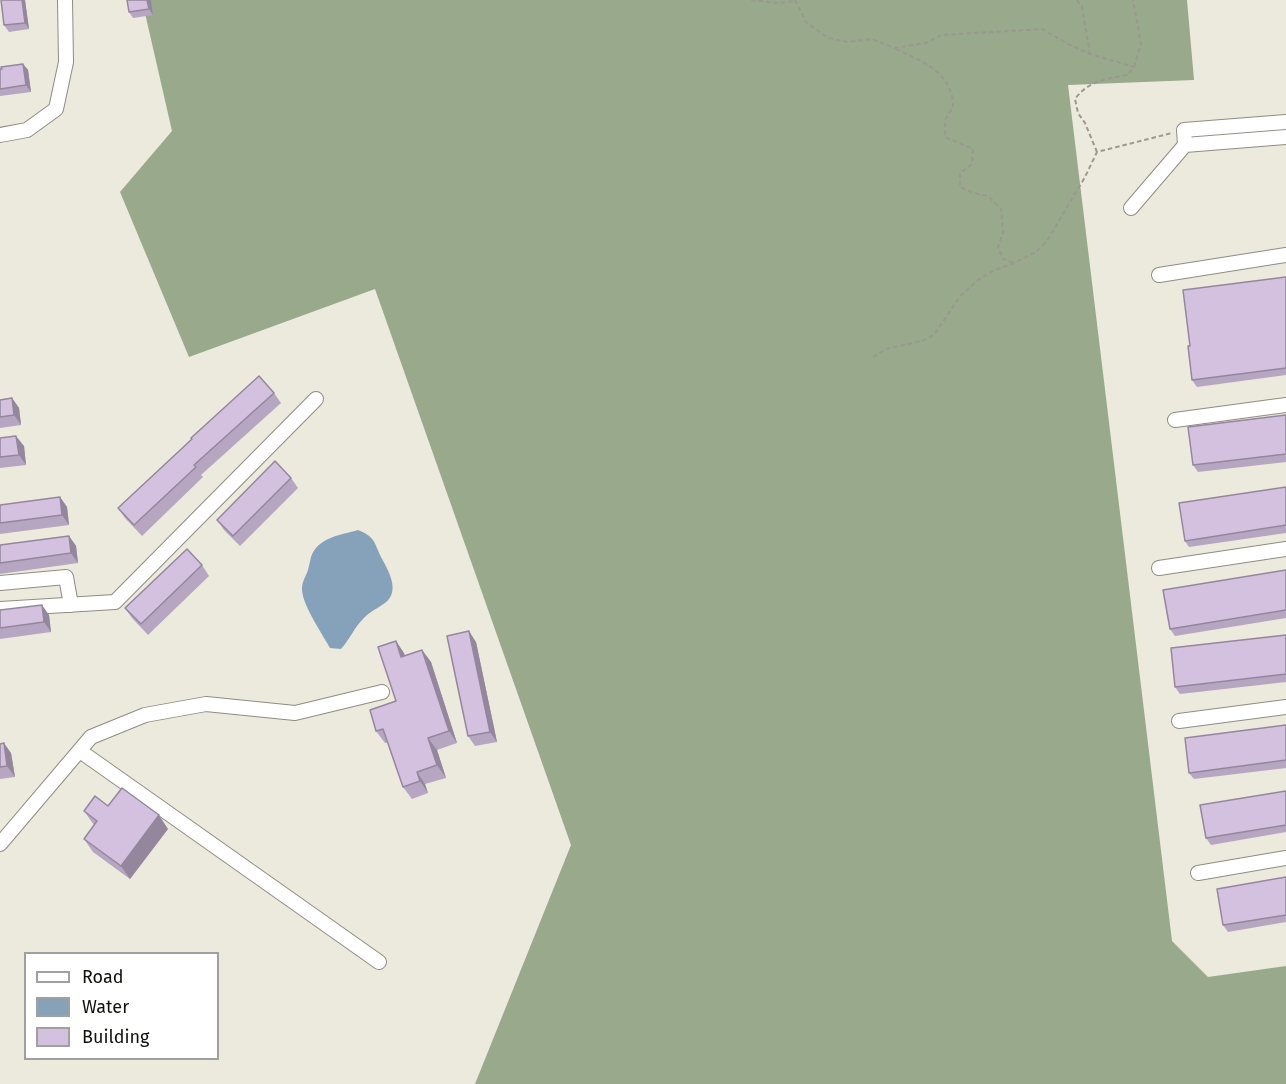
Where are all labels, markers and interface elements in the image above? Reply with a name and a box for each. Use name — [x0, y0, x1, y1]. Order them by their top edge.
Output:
legend — [24, 952, 219, 1060]
text: Road — [82, 966, 124, 988]
text: Water — [82, 996, 129, 1018]
text: Building — [82, 1026, 149, 1048]

